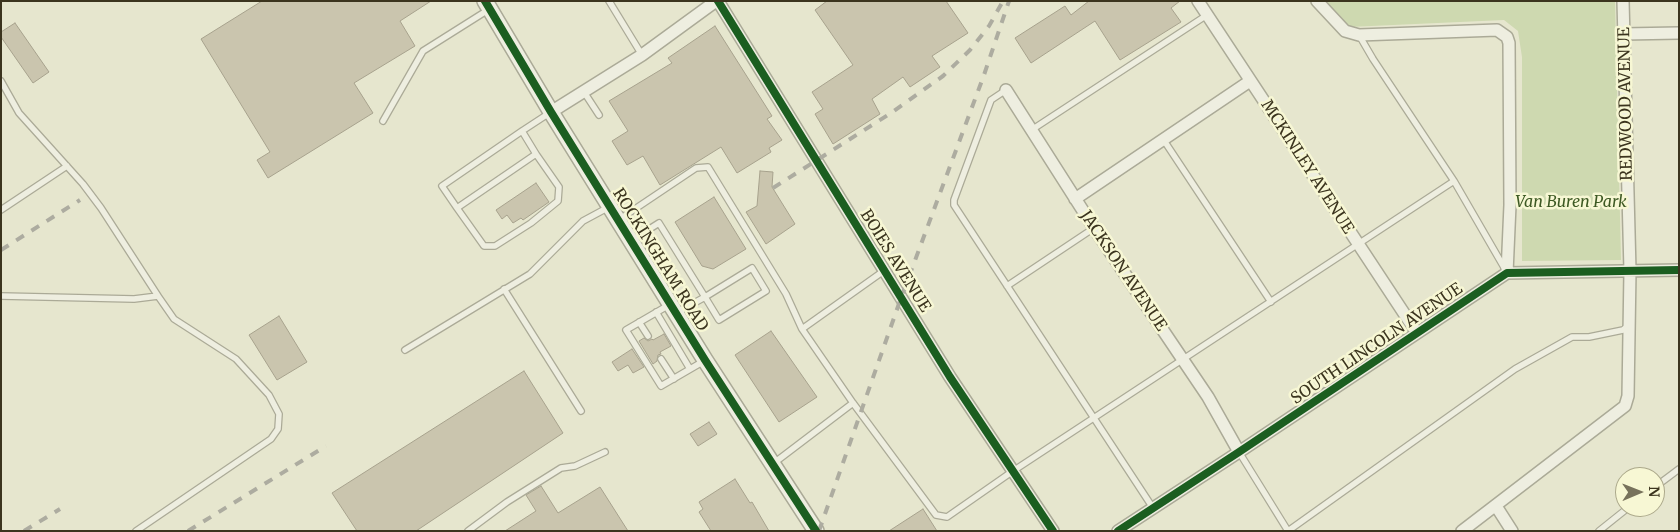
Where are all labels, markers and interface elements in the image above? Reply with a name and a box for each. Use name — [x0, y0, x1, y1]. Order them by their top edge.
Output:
street label: REDWOOD AVENUE — [1615, 27, 1637, 181]
street label: MCKINLEY AVENUE — [1257, 96, 1357, 238]
street label: ROCKINGHAM ROAD — [608, 185, 712, 335]
park label: Van Buren Park — [1515, 192, 1627, 212]
street label: BOIES AVENUE — [856, 206, 934, 316]
street label: JACKSON AVENUE — [1076, 207, 1170, 335]
street label: SOUTH LINCOLN AVENUE — [1288, 279, 1466, 409]
north arrow — [1615, 467, 1665, 517]
text: N — [1645, 486, 1663, 497]

